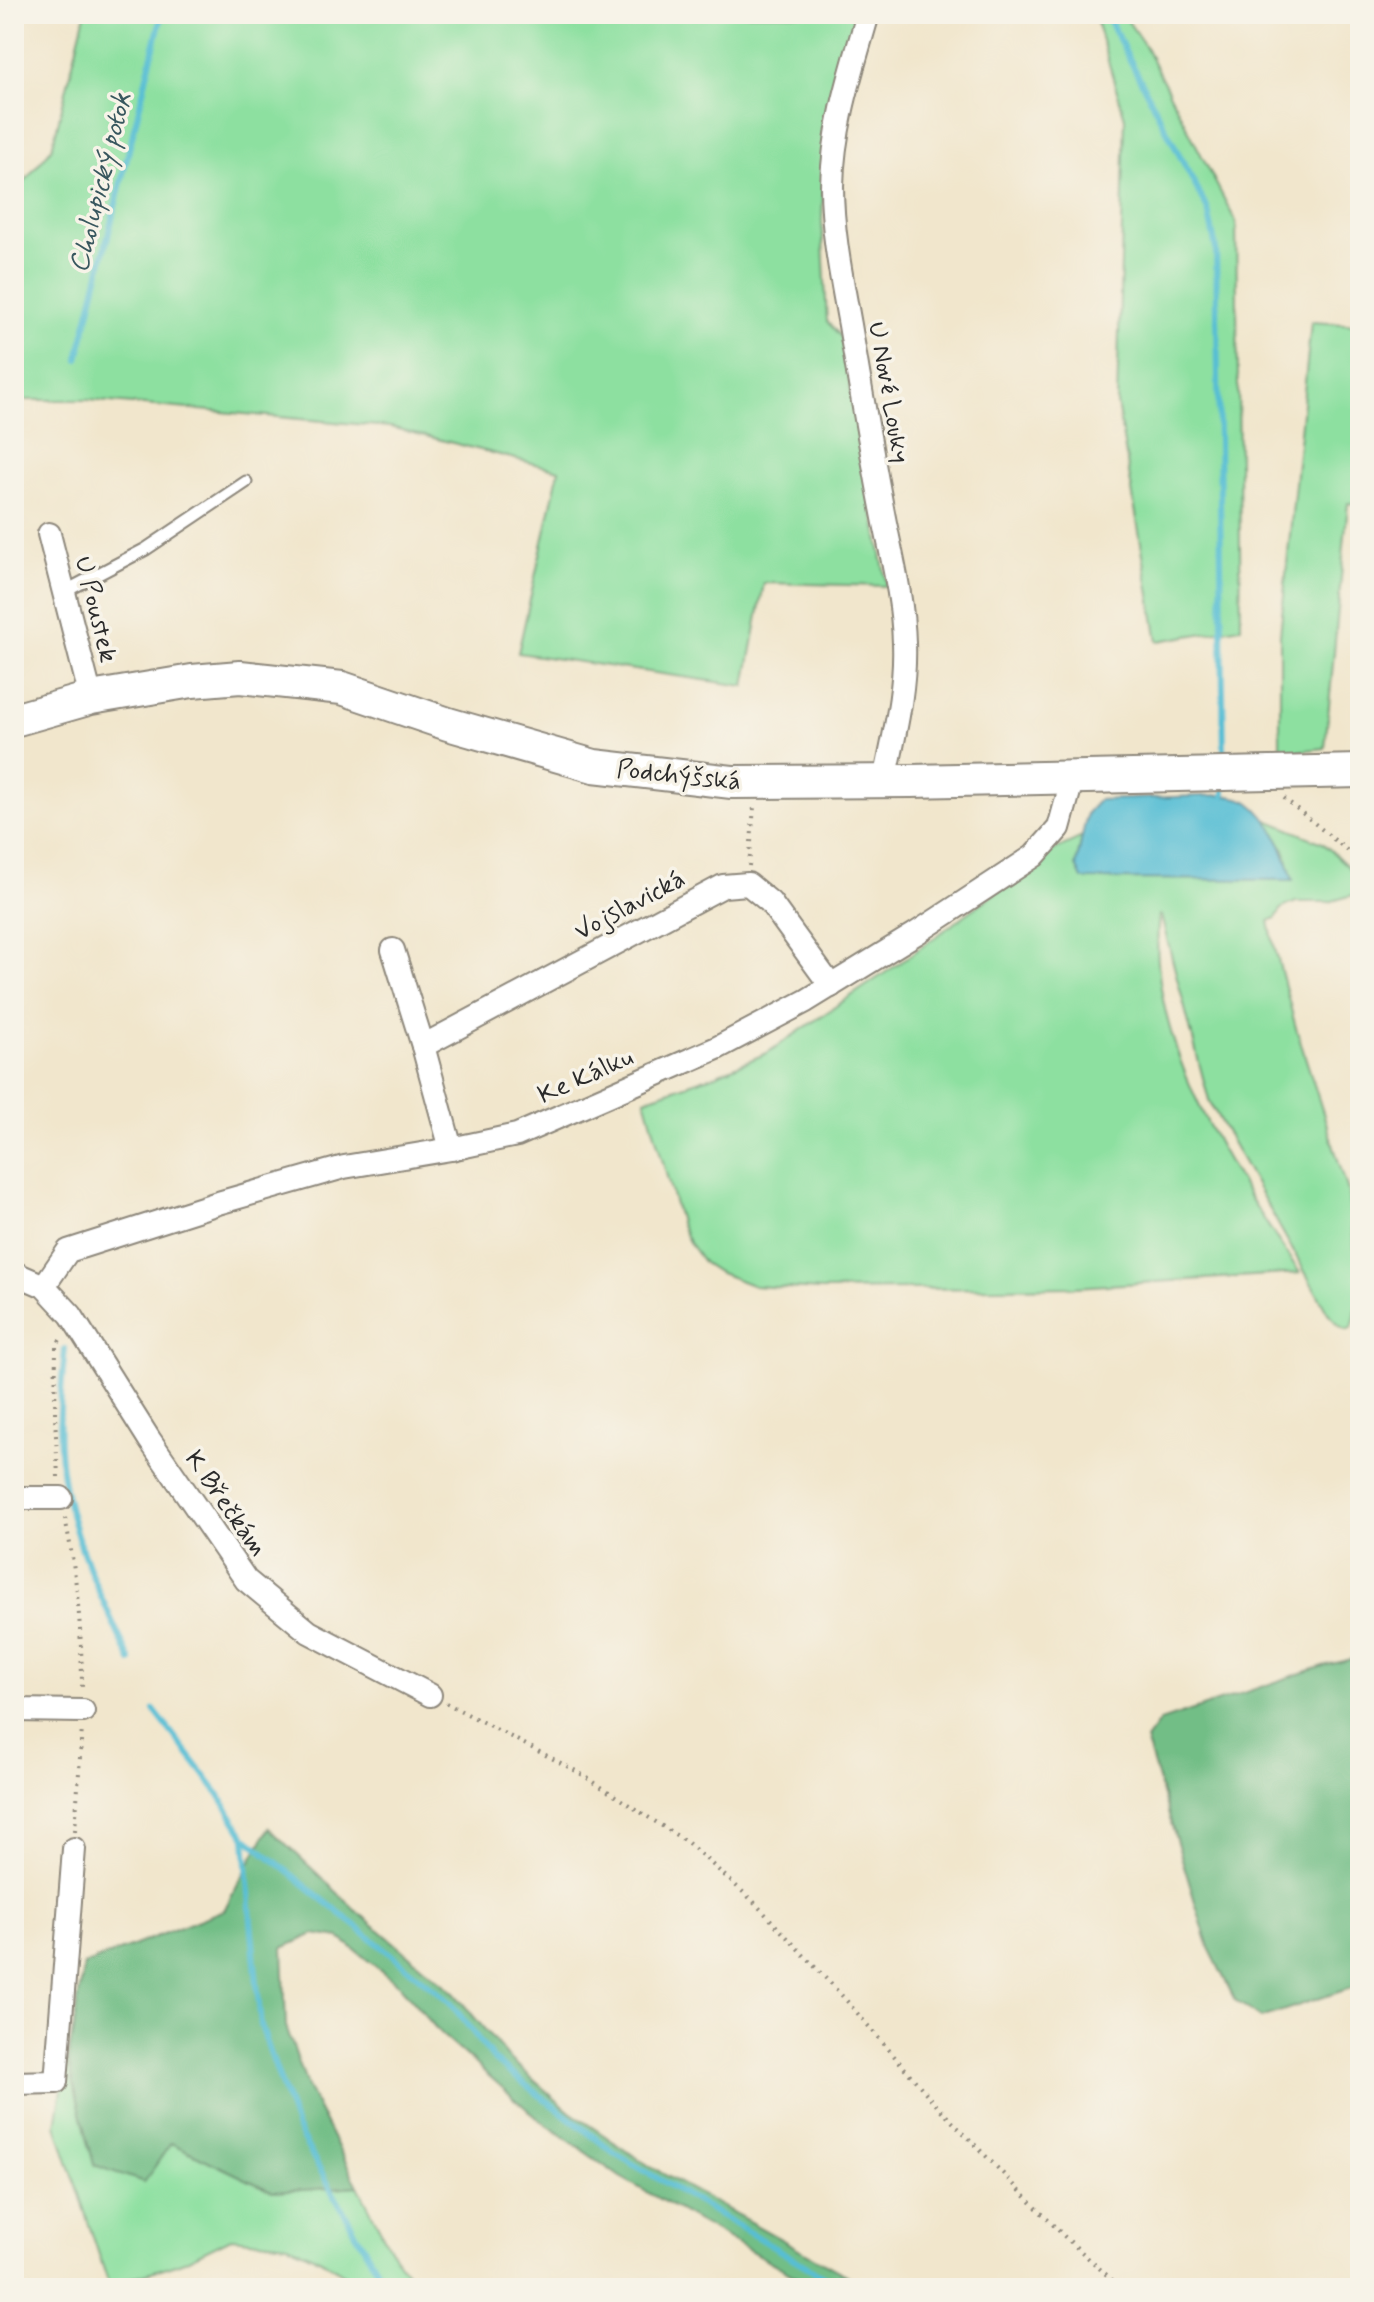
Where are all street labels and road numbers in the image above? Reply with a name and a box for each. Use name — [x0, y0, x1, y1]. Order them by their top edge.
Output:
street label: U Nové Louky — [859, 319, 917, 466]
street label: U Poustek — [65, 553, 125, 666]
street label: Podchýšská — [615, 753, 743, 799]
street label: Vojslavická — [569, 862, 691, 949]
street label: Ke Kálku — [533, 1041, 639, 1113]
street label: K Břečkám — [176, 1444, 274, 1564]

